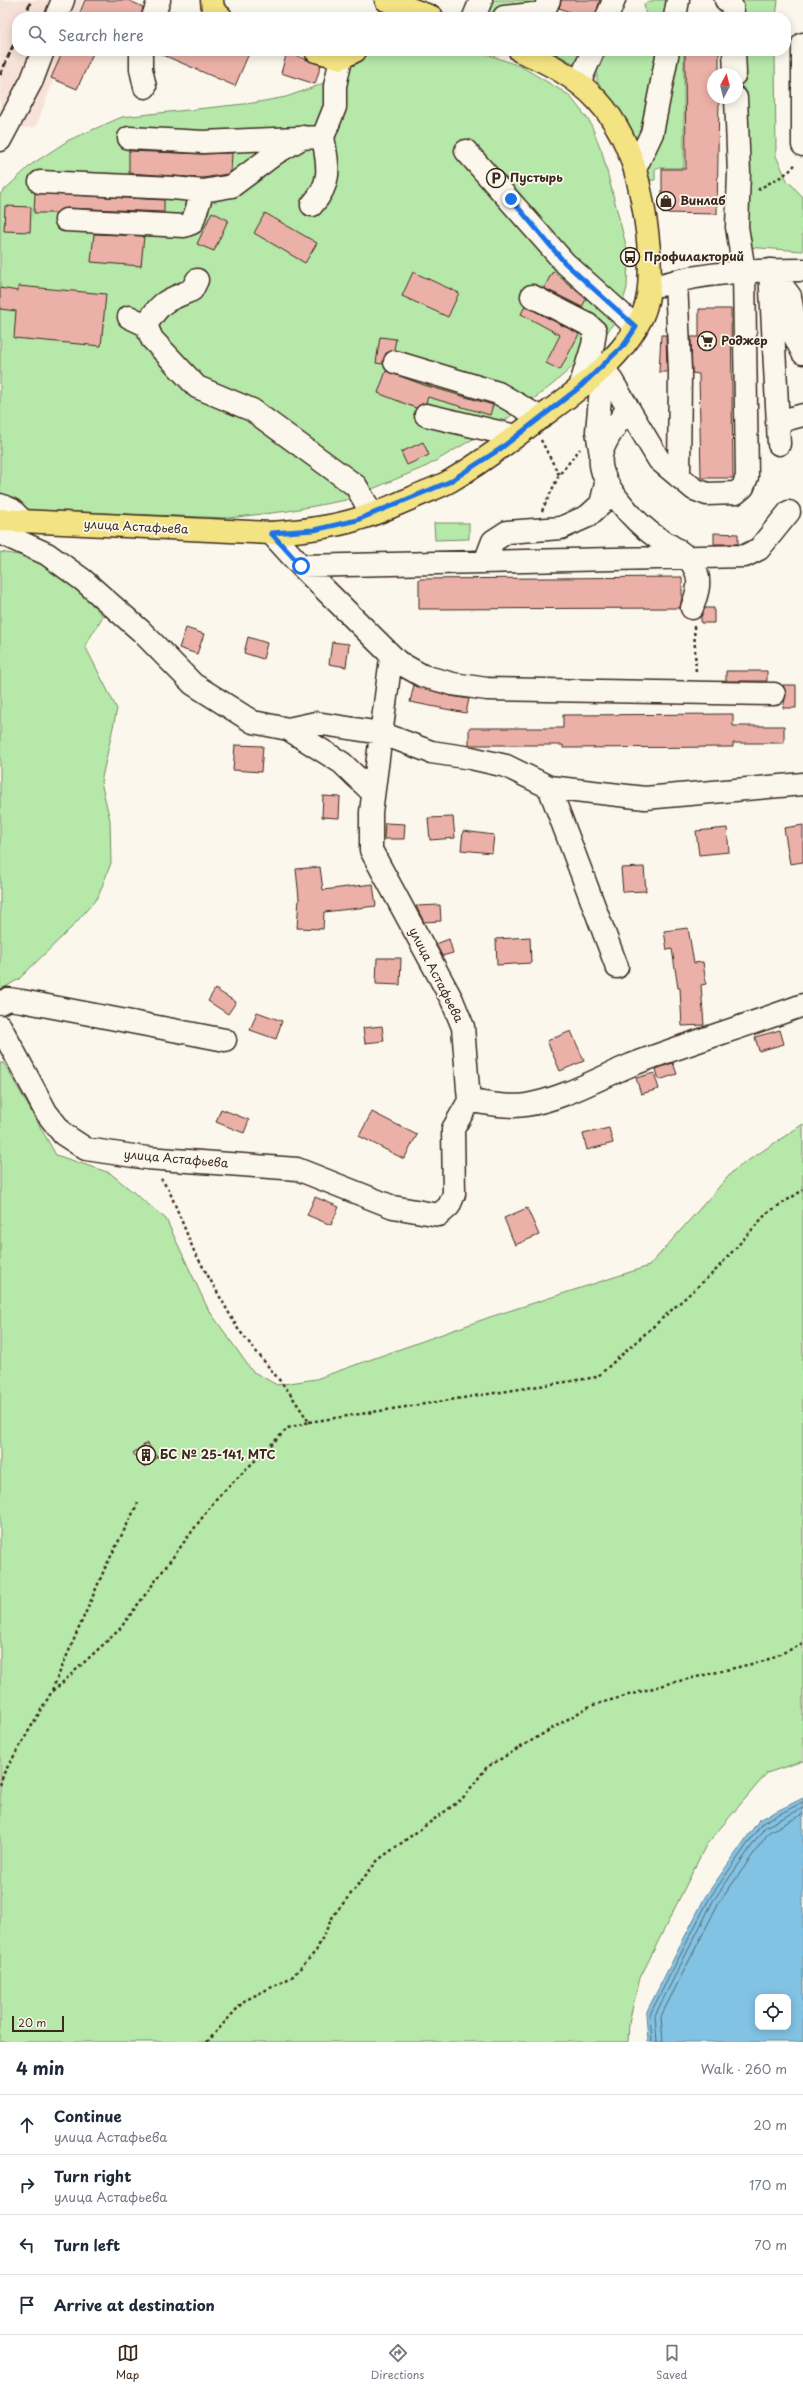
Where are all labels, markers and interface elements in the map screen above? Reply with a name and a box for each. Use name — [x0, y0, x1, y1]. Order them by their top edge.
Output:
search box — [12, 12, 791, 56]
icon: search — [26, 23, 48, 45]
text: Search here — [58, 23, 144, 46]
north arrow — [707, 68, 743, 104]
parking icon: Пустырь — [485, 167, 507, 189]
place label: Пустырь — [510, 168, 563, 186]
route end — [502, 190, 520, 208]
shop icon: Винлаб — [655, 190, 677, 212]
place label: Винлаб — [680, 191, 726, 209]
bus stop icon: Профилакторий — [619, 246, 641, 268]
place label: Профилакторий — [644, 247, 744, 265]
supermarket icon: Роджер — [696, 330, 718, 352]
place label: Роджер — [721, 331, 768, 349]
street label: улица Астафьева — [83, 514, 189, 538]
route start — [292, 557, 310, 575]
street label: улица Астафьева — [405, 924, 469, 1026]
street label: улица Астафьева — [123, 1144, 230, 1172]
building icon: БС № 25-141, МТС — [135, 1444, 157, 1466]
place label: БС № 25-141, МТС — [160, 1445, 276, 1463]
map controls — [755, 1994, 791, 2030]
button: locate — [755, 1994, 791, 2030]
scale bar — [12, 2014, 64, 2033]
text: 20 m — [18, 2014, 46, 2031]
text: 4 min — [16, 2055, 64, 2081]
text: Walk · 260 m — [701, 2059, 787, 2078]
text: Continue — [54, 2104, 122, 2127]
icon: ahead — [16, 2114, 38, 2136]
text: 20 m — [753, 2115, 787, 2134]
text: улица Астафьева — [54, 2127, 167, 2146]
text: Turn right — [54, 2164, 131, 2187]
icon: right — [16, 2174, 38, 2196]
text: 170 m — [749, 2175, 787, 2194]
text: улица Астафьева — [54, 2187, 167, 2206]
text: Turn left — [54, 2233, 120, 2256]
icon: left — [16, 2234, 38, 2256]
text: 70 m — [754, 2235, 787, 2254]
text: Arrive at destination — [54, 2293, 215, 2316]
icon: arrive — [16, 2294, 38, 2316]
tab: Map — [116, 2342, 139, 2383]
tab: Directions — [371, 2342, 424, 2383]
tab: Saved — [656, 2342, 687, 2383]

